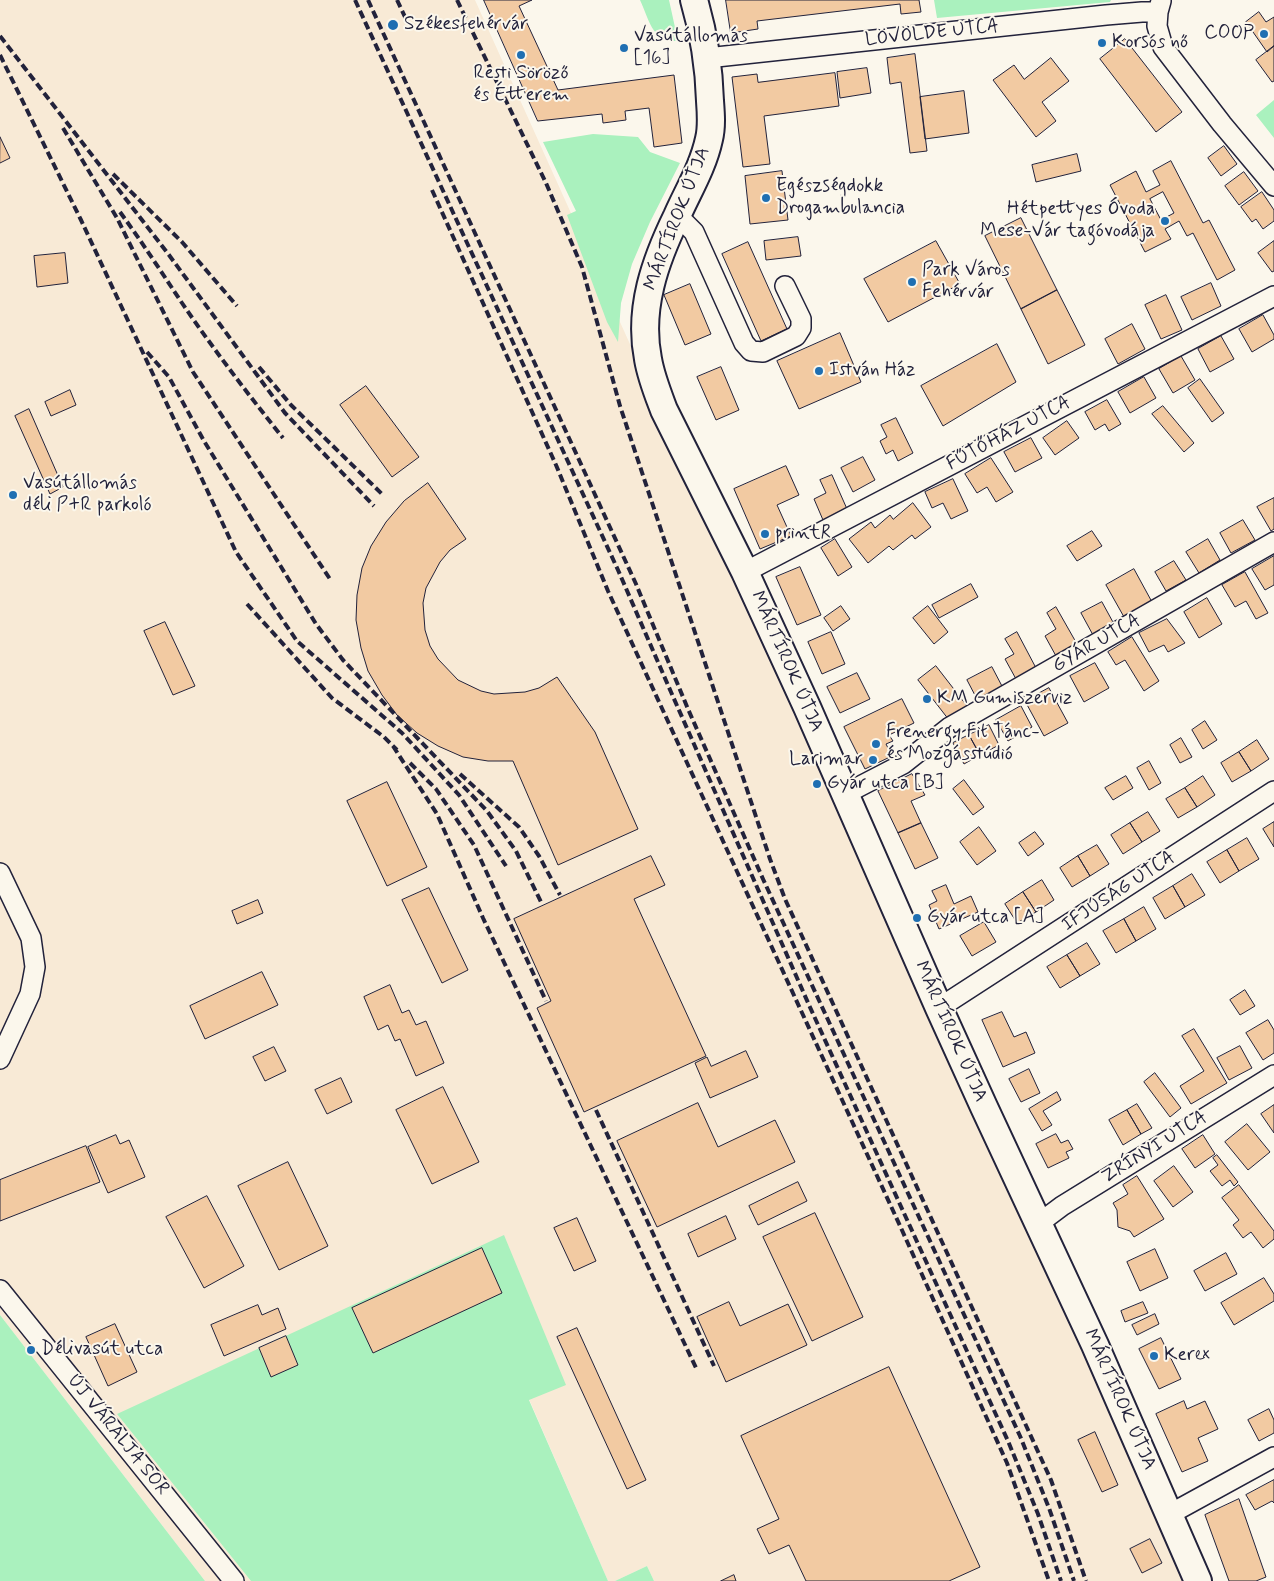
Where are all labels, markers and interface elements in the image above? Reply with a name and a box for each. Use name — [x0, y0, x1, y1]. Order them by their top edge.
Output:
place label: Székesfehérvár — [404, 14, 528, 36]
street label: LÖVÖLDE UTCA — [864, 16, 1000, 52]
marker: Székesfehérvár — [386, 18, 400, 32]
place label: COOP — [1204, 23, 1254, 45]
place label: Vasútállomás [16] — [634, 26, 748, 70]
marker: COOP — [1258, 28, 1270, 40]
place label: Korsós nő — [1112, 32, 1188, 54]
marker: Korsós nő — [1096, 37, 1108, 49]
marker: Vasútállomás [16] — [618, 42, 630, 54]
marker: Resti Söröző és Étterem — [515, 49, 527, 61]
place label: Resti Söröző és Étterem — [473, 63, 569, 107]
street label: MÁRTÍROK ÚTJA — [640, 144, 716, 294]
place label: Egészségdokk Drogambulancia — [776, 176, 905, 220]
marker: Egészségdokk Drogambulancia — [760, 192, 772, 204]
place label: Hétpettyes Óvoda Mese-Vár tagóvodája — [980, 199, 1155, 243]
marker: Hétpettyes Óvoda Mese-Vár tagóvodája — [1159, 215, 1171, 227]
place label: Park Város Fehérvár — [922, 260, 1010, 304]
marker: Park Város Fehérvár — [906, 276, 918, 288]
place label: István Ház — [829, 360, 915, 382]
marker: István Ház — [813, 365, 825, 377]
street label: FŰTŐHÁZ UTCA — [943, 392, 1075, 476]
place label: Vasútállomás déli P+R parkoló — [23, 473, 152, 517]
marker: Vasútállomás déli P+R parkoló — [7, 489, 19, 501]
place label: printR — [775, 523, 831, 545]
marker: printR — [759, 528, 771, 540]
street label: MÁRTÍROK ÚTJA — [745, 588, 827, 736]
street label: GYÁR UTCA — [1049, 610, 1145, 678]
place label: KM Gumiszerviz — [937, 688, 1072, 710]
marker: KM Gumiszerviz — [921, 693, 933, 705]
place label: Frenergy Fit Tánc- és Mozgásstúdió — [886, 722, 1040, 766]
marker: Frenergy Fit Tánc- és Mozgásstúdió — [870, 738, 882, 750]
place label: Larimar — [789, 749, 863, 771]
marker: Larimar — [867, 754, 879, 766]
place label: Gyár utca [B] — [827, 773, 943, 795]
marker: Gyár utca [B] — [811, 778, 823, 790]
street label: IFJÚSÁG UTCA — [1058, 847, 1180, 937]
place label: Gyár utca [A] — [927, 907, 1043, 929]
marker: Gyár utca [A] — [911, 912, 923, 924]
street label: MÁRTÍROK ÚTJA — [909, 958, 991, 1106]
street label: ZRÍNYI UTCA — [1098, 1107, 1212, 1189]
street label: MÁRTÍROK ÚTJA — [1078, 1326, 1160, 1474]
place label: Délivasút utca — [41, 1339, 163, 1361]
marker: Délivasút utca — [25, 1344, 37, 1356]
place label: Kerex — [1164, 1345, 1210, 1367]
marker: Kerex — [1148, 1350, 1160, 1362]
street label: ÚJ VÁRALJA SOR — [61, 1370, 173, 1500]

